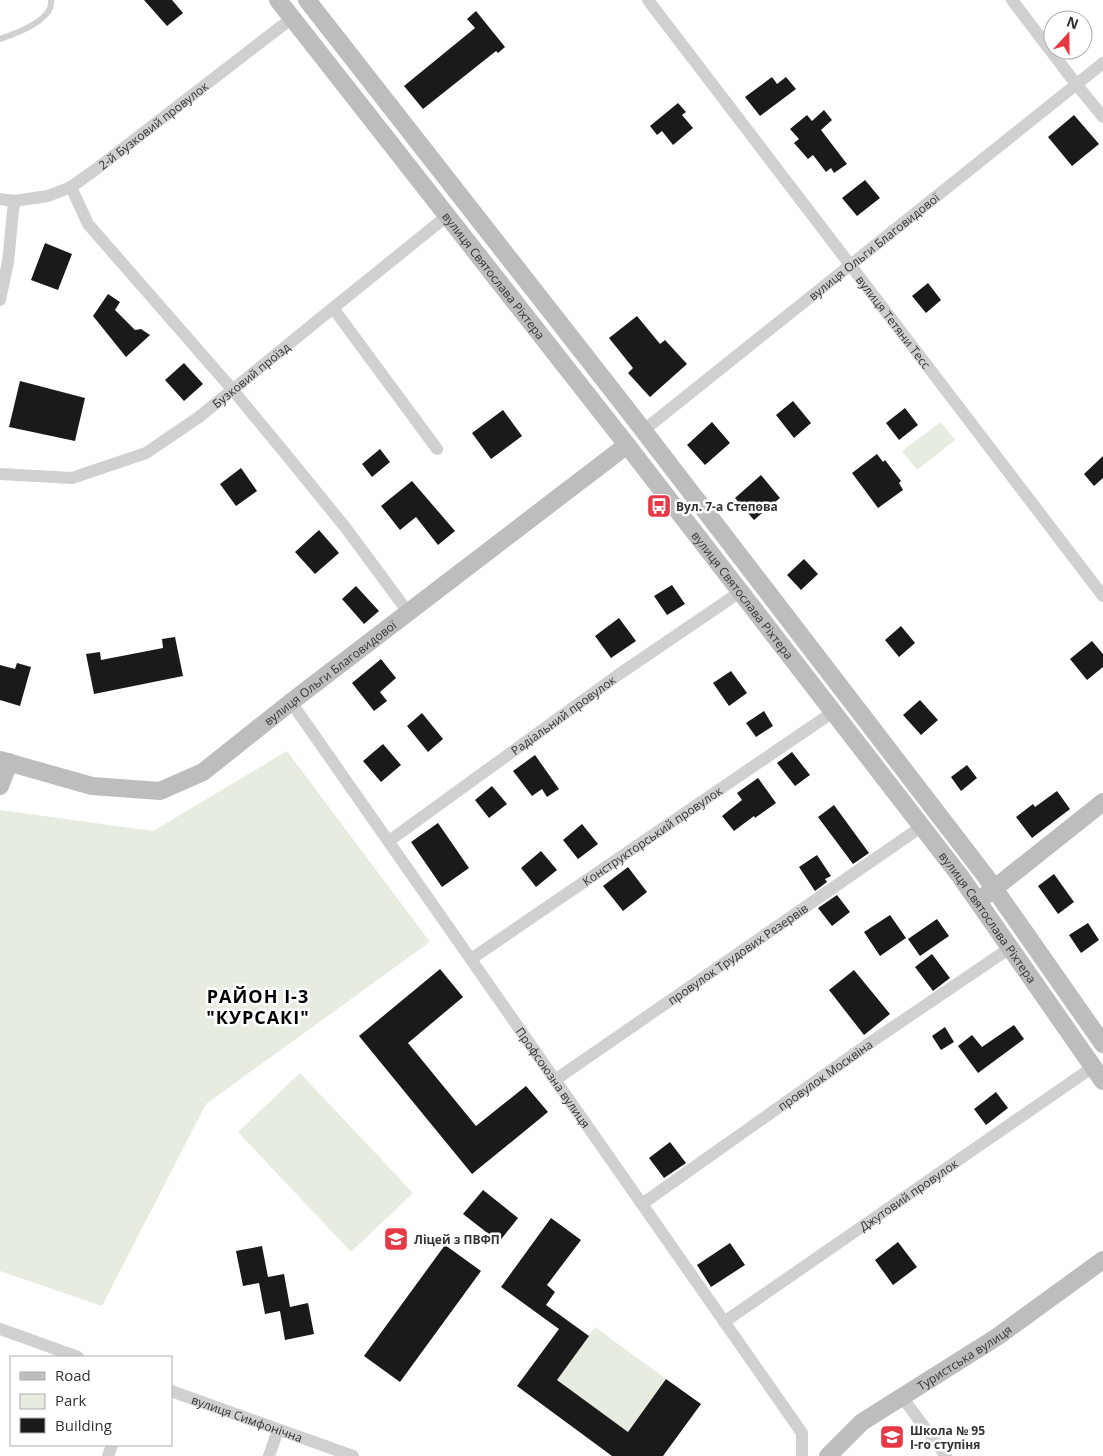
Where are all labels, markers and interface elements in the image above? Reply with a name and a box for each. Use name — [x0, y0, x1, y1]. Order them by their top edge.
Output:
north arrow — [1043, 10, 1093, 60]
text: N — [1064, 11, 1082, 33]
street label: 2-й Бузковий провулок — [95, 77, 212, 173]
street label: вулиця Ольги Благовидової — [805, 188, 943, 304]
street label: вулиця Святослава Ріхтера — [439, 208, 549, 343]
street label: вулиця Тетяни Тесс — [853, 272, 935, 372]
street label: Бузковий проїзд — [208, 338, 293, 412]
bus stop icon: Вул. 7-а Степова — [646, 493, 672, 519]
place label: Вул. 7-а Степова — [676, 498, 778, 515]
street label: вулиця Святослава Ріхтера — [688, 527, 798, 663]
street label: вулиця Ольги Благовидової — [260, 616, 400, 729]
street label: Радіальний провулок — [507, 671, 620, 759]
street label: Конструкторський провулок — [579, 781, 726, 889]
street label: вулиця Святослава Ріхтера — [936, 848, 1041, 986]
street label: провулок Трудових Резервів — [664, 899, 811, 1008]
district label: РАЙОН І-3 "КУРСАКІ" — [206, 984, 310, 1029]
street label: Профсоюзна вулиця — [512, 1023, 595, 1131]
street label: провулок Москвіна — [774, 1035, 876, 1114]
street label: Джутовий провулок — [856, 1154, 962, 1235]
school or university icon: Ліцей з ПВФП — [383, 1226, 409, 1252]
place label: Ліцей з ПВФП — [414, 1231, 500, 1248]
street label: Туристська вулиця — [913, 1321, 1015, 1394]
legend — [10, 1356, 172, 1446]
text: Road — [55, 1365, 91, 1385]
text: Park — [55, 1390, 86, 1410]
street label: вулиця Симфонічна — [189, 1391, 305, 1446]
text: Building — [55, 1415, 112, 1435]
place label: Школа № 95 І-го ступіня — [910, 1422, 985, 1453]
school or university icon: Школа № 95 І-го ступіня — [879, 1424, 905, 1450]

